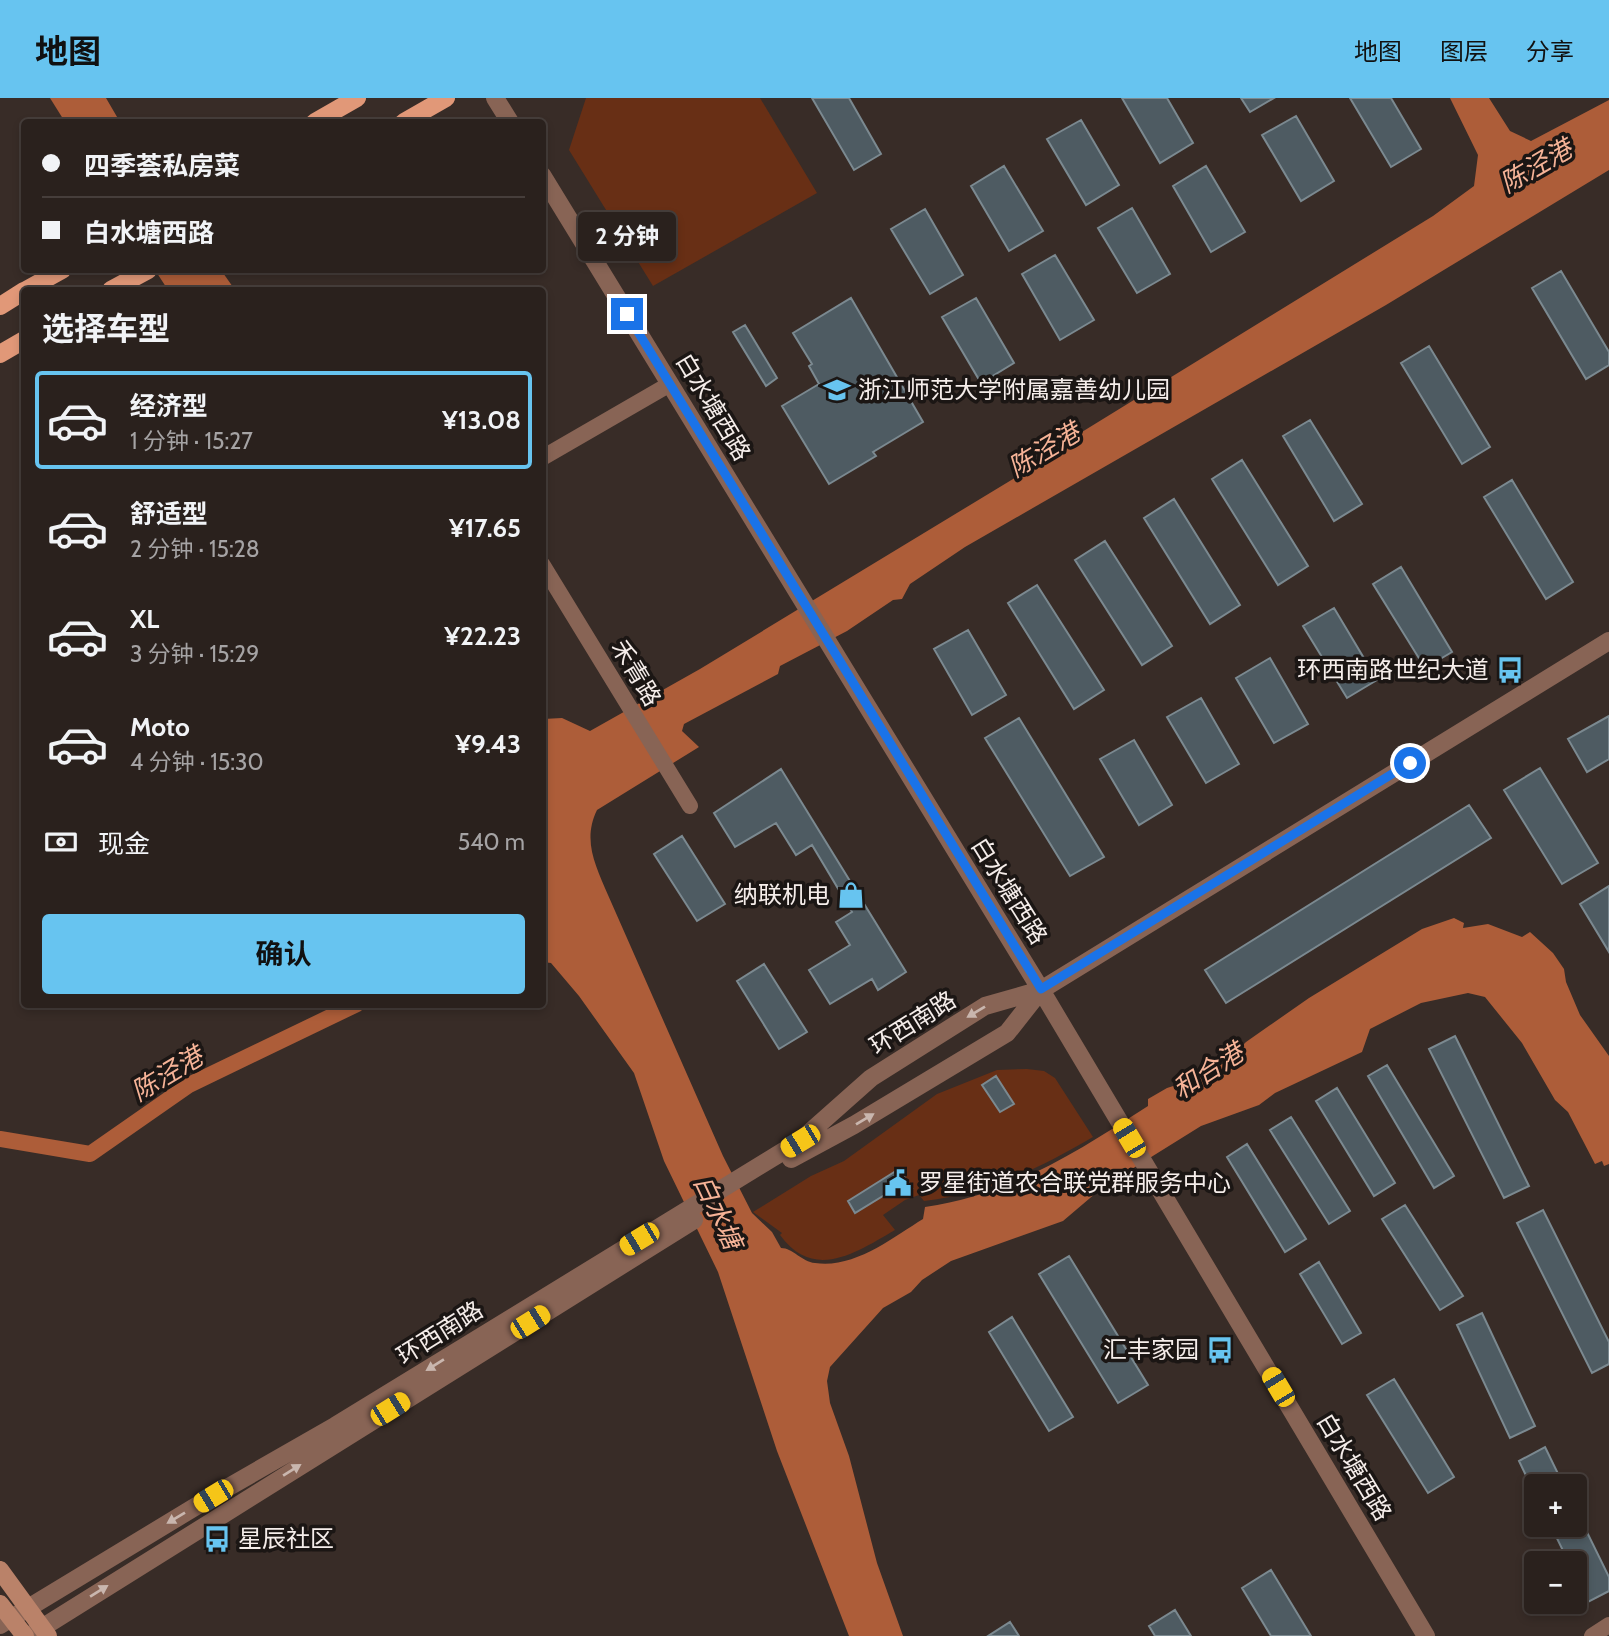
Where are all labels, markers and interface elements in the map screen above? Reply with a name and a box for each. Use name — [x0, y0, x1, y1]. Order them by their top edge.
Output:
text: 地图 — [35, 31, 101, 71]
text: 地图 — [1354, 37, 1402, 66]
text: 图层 — [1440, 37, 1488, 66]
text: 分享 — [1526, 37, 1574, 66]
water label: 陈泾港 — [1494, 131, 1581, 199]
text: 四季荟私房菜 — [84, 150, 240, 182]
callout: 2 分钟 — [578, 212, 676, 262]
text: 白水塘西路 — [84, 217, 214, 249]
text: 2 分钟 — [595, 222, 659, 250]
route end — [611, 298, 643, 330]
text: 选择车型 — [42, 309, 170, 348]
street label: 白水塘西路 — [670, 348, 757, 466]
school or university icon: 浙江师范大学附属嘉善幼儿园 — [822, 375, 852, 405]
place label: 浙江师范大学附属嘉善幼儿园 — [858, 375, 1170, 404]
icon: car — [46, 389, 109, 452]
text: 经济型 — [130, 390, 208, 422]
text: ¥13.08 — [442, 404, 521, 436]
water label: 陈泾港 — [1002, 414, 1089, 484]
text: 1 分钟 · 15:27 — [130, 427, 253, 455]
icon: car — [46, 497, 109, 560]
text: 舒适型 — [130, 498, 208, 530]
text: ¥17.65 — [449, 512, 521, 544]
text: 2 分钟 · 15:28 — [130, 535, 260, 563]
text: XL — [130, 603, 159, 635]
icon: car — [46, 605, 109, 668]
text: ¥22.23 — [444, 620, 521, 652]
street label: 禾青路 — [605, 634, 667, 711]
text: 3 分钟 · 15:29 — [130, 640, 259, 668]
place label: 环西南路世纪大道 — [1297, 655, 1489, 684]
bus stop icon: 环西南路世纪大道 — [1495, 655, 1525, 685]
text: Moto — [130, 711, 190, 743]
icon: car — [46, 713, 109, 776]
text: ¥9.43 — [455, 728, 521, 760]
route start — [1394, 747, 1426, 779]
text: 4 分钟 · 15:30 — [130, 748, 264, 776]
icon: cash — [42, 823, 80, 861]
text: 现金 — [98, 828, 150, 860]
text: 540 m — [458, 828, 525, 856]
street label: 白水塘西路 — [965, 832, 1054, 949]
place label: 纳联机电 — [734, 880, 830, 909]
shop icon: 纳联机电 — [836, 880, 866, 910]
button: 确认 — [42, 914, 525, 994]
street label: 环西南路 — [864, 985, 961, 1060]
one-way arrow — [967, 1006, 986, 1019]
water label: 和合港 — [1167, 1034, 1253, 1106]
water label: 陈泾港 — [125, 1038, 212, 1108]
one-way arrow — [855, 1112, 874, 1125]
car — [1110, 1115, 1149, 1161]
car — [777, 1121, 824, 1161]
public building icon: 罗星街道农合联党群服务中心 — [883, 1168, 913, 1198]
place label: 罗星街道农合联党群服务中心 — [919, 1168, 1231, 1197]
water label: 白水塘 — [687, 1170, 751, 1258]
car — [616, 1219, 663, 1259]
street label: 环西南路 — [391, 1295, 488, 1370]
car — [507, 1302, 554, 1342]
place label: 汇丰家园 — [1103, 1335, 1199, 1364]
bus stop icon: 汇丰家园 — [1205, 1335, 1235, 1365]
one-way arrow — [426, 1358, 445, 1371]
car — [1259, 1364, 1298, 1410]
car — [367, 1389, 414, 1429]
street label: 白水塘西路 — [1311, 1408, 1398, 1526]
one-way arrow — [283, 1464, 302, 1477]
map controls — [1524, 1474, 1587, 1614]
button: + — [1524, 1474, 1587, 1537]
car — [190, 1476, 237, 1516]
one-way arrow — [167, 1511, 186, 1524]
bus stop icon: 星辰社区 — [202, 1524, 232, 1554]
place label: 星辰社区 — [238, 1524, 334, 1553]
button: − — [1524, 1551, 1587, 1614]
one-way arrow — [90, 1584, 109, 1597]

